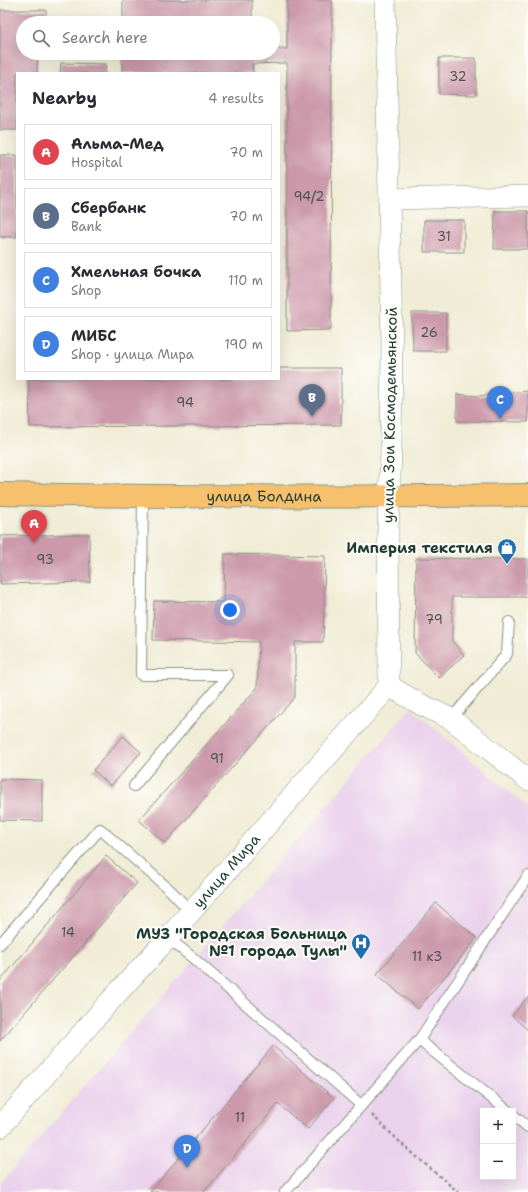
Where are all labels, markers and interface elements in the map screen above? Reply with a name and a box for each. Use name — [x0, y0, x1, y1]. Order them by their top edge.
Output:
search box — [16, 16, 280, 60]
icon: search — [30, 27, 52, 49]
text: Search here — [62, 28, 148, 48]
house number: 32 — [449, 68, 467, 85]
text: Nearby — [32, 87, 97, 109]
text: 4 results — [208, 90, 264, 107]
text: Альма-Мед — [71, 134, 164, 154]
text: A — [41, 144, 51, 161]
text: 70 m — [229, 144, 263, 161]
text: Hospital — [71, 154, 122, 171]
house number: 94/2 — [294, 188, 324, 205]
text: Сбербанк — [71, 198, 146, 218]
text: B — [42, 208, 50, 225]
text: 70 m — [229, 208, 263, 225]
text: Bank — [71, 218, 102, 235]
house number: 31 — [437, 228, 451, 245]
text: Хмельная бочка — [71, 262, 201, 282]
text: C — [42, 272, 50, 289]
text: 110 m — [228, 272, 263, 289]
text: Shop — [71, 282, 101, 299]
street label: улица Зои Космодемьянской — [378, 306, 402, 523]
house number: 26 — [420, 324, 438, 341]
text: МИБС — [71, 326, 117, 346]
text: D — [41, 336, 51, 353]
text: 190 m — [224, 336, 263, 353]
text: Shop · улица Мира — [71, 346, 194, 363]
pin: B — [299, 384, 325, 417]
pin: C — [487, 386, 513, 419]
house number: 94 — [176, 394, 194, 411]
street label: улица Болдина — [206, 486, 322, 506]
pin: A — [21, 510, 47, 543]
shop icon: Империя текстиля — [496, 537, 518, 565]
place label: Империя текстиля — [346, 538, 493, 558]
house number: 93 — [36, 551, 54, 568]
your location — [220, 600, 240, 620]
house number: 79 — [425, 611, 443, 628]
house number: 91 — [210, 750, 224, 767]
street label: улица Мира — [189, 829, 265, 912]
house number: 14 — [61, 924, 75, 941]
place label: МУЗ "Городская Больница №1 города Тулы" — [136, 924, 348, 961]
hospital icon: МУЗ "Городская Больница №1 города Тулы" — [350, 932, 372, 960]
house number: 11 к3 — [412, 948, 442, 965]
map controls — [480, 1108, 516, 1180]
button: + — [480, 1108, 516, 1144]
house number: 11 — [235, 1109, 245, 1126]
pin: D — [174, 1135, 200, 1168]
button: − — [480, 1144, 516, 1180]

